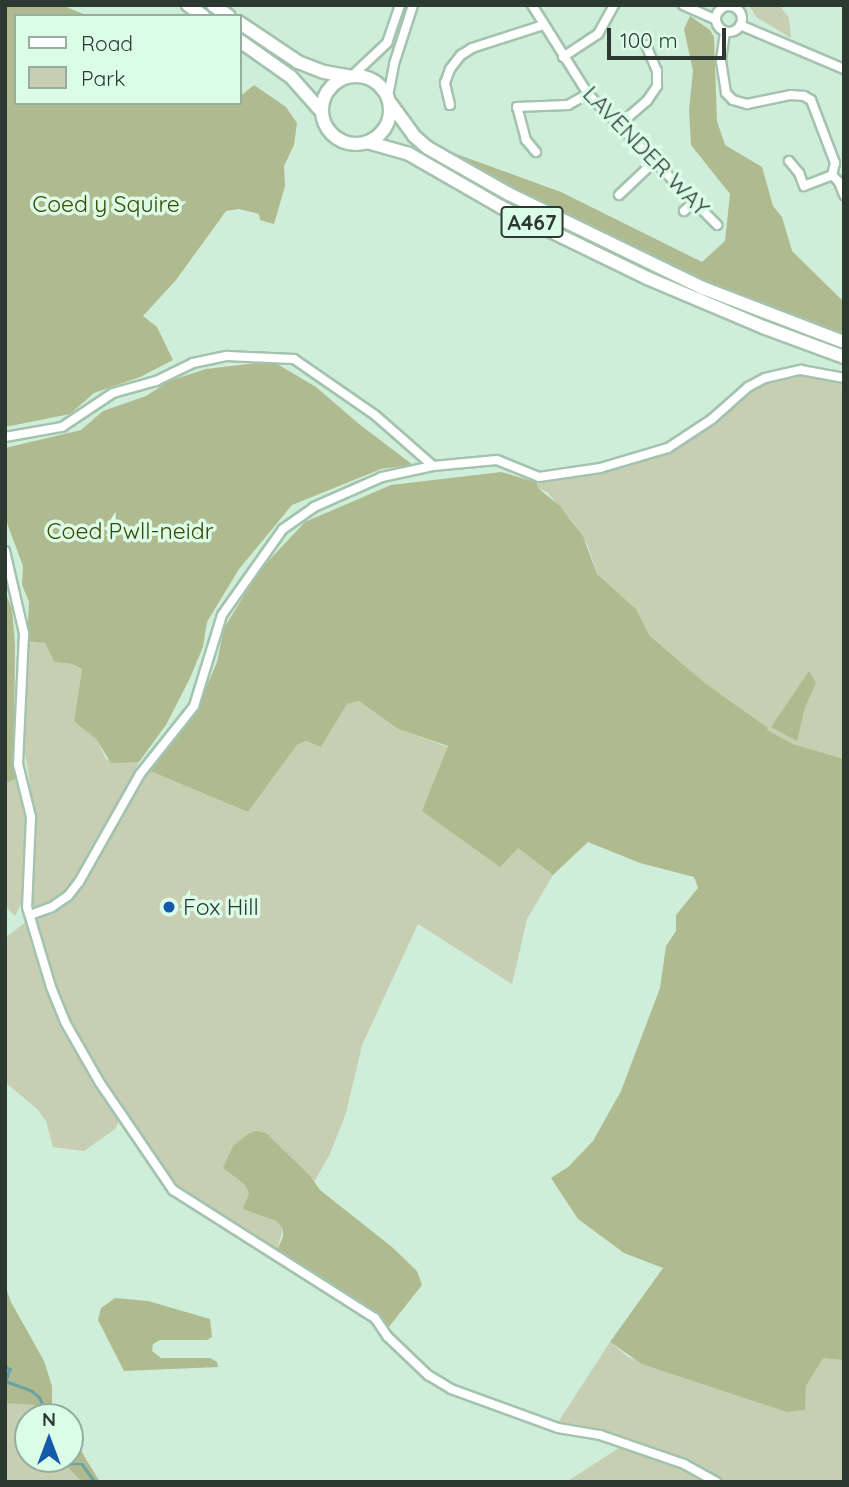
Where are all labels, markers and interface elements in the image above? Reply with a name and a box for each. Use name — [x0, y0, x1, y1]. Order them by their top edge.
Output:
legend — [14, 14, 242, 105]
scale bar — [611, 14, 730, 58]
text: 100 m — [620, 27, 678, 53]
text: Road — [81, 30, 133, 56]
text: Park — [81, 65, 125, 91]
street label: LAVENDER WAY — [577, 80, 715, 222]
park label: Coed y Squire — [32, 190, 180, 218]
road number: A467 — [500, 204, 564, 240]
park label: Coed Pwll-neidr — [46, 517, 214, 545]
place label: Fox Hill — [183, 893, 259, 921]
marker: Fox Hill — [161, 899, 177, 915]
north arrow — [14, 1403, 84, 1473]
text: N — [42, 1407, 56, 1431]

